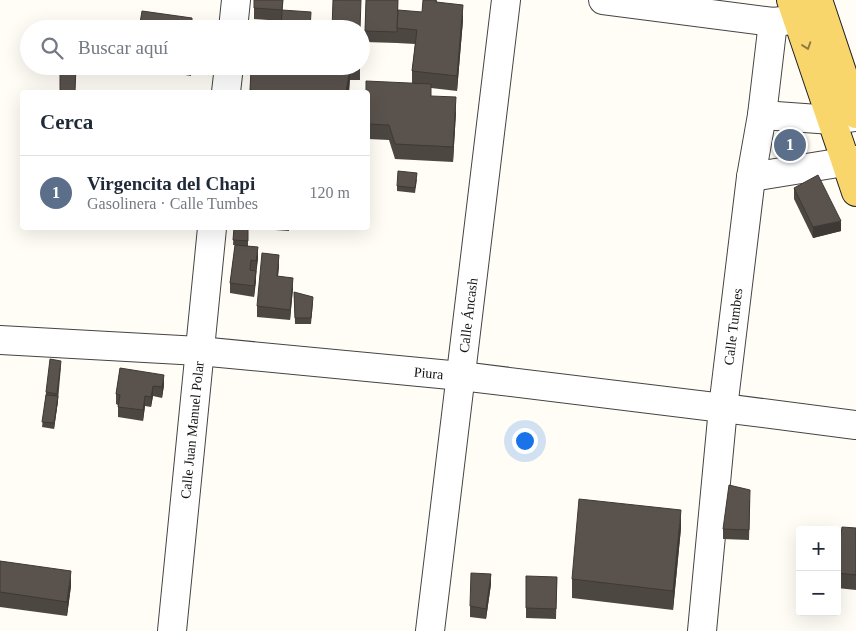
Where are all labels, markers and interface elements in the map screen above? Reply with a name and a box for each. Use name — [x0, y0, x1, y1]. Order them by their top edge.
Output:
search box — [20, 20, 370, 75]
icon: search — [38, 34, 66, 62]
text: Buscar aquí — [78, 37, 168, 58]
one-way arrow — [801, 41, 811, 50]
text: Cerca — [40, 110, 93, 134]
pin: 1 — [774, 126, 806, 164]
text: Virgencita del Chapi — [87, 173, 255, 194]
text: 1 — [52, 184, 60, 201]
text: 120 m — [310, 184, 350, 201]
text: Gasolinera · Calle Tumbes — [87, 195, 258, 212]
street label: Calle Áncash — [456, 277, 480, 353]
street label: Calle Tumbes — [721, 287, 745, 366]
street label: Calle Juan Manuel Polar — [178, 360, 206, 499]
street label: Piura — [413, 364, 445, 382]
your location — [512, 428, 538, 454]
map controls — [796, 526, 841, 616]
button: + — [796, 526, 841, 571]
button: − — [796, 571, 841, 616]

